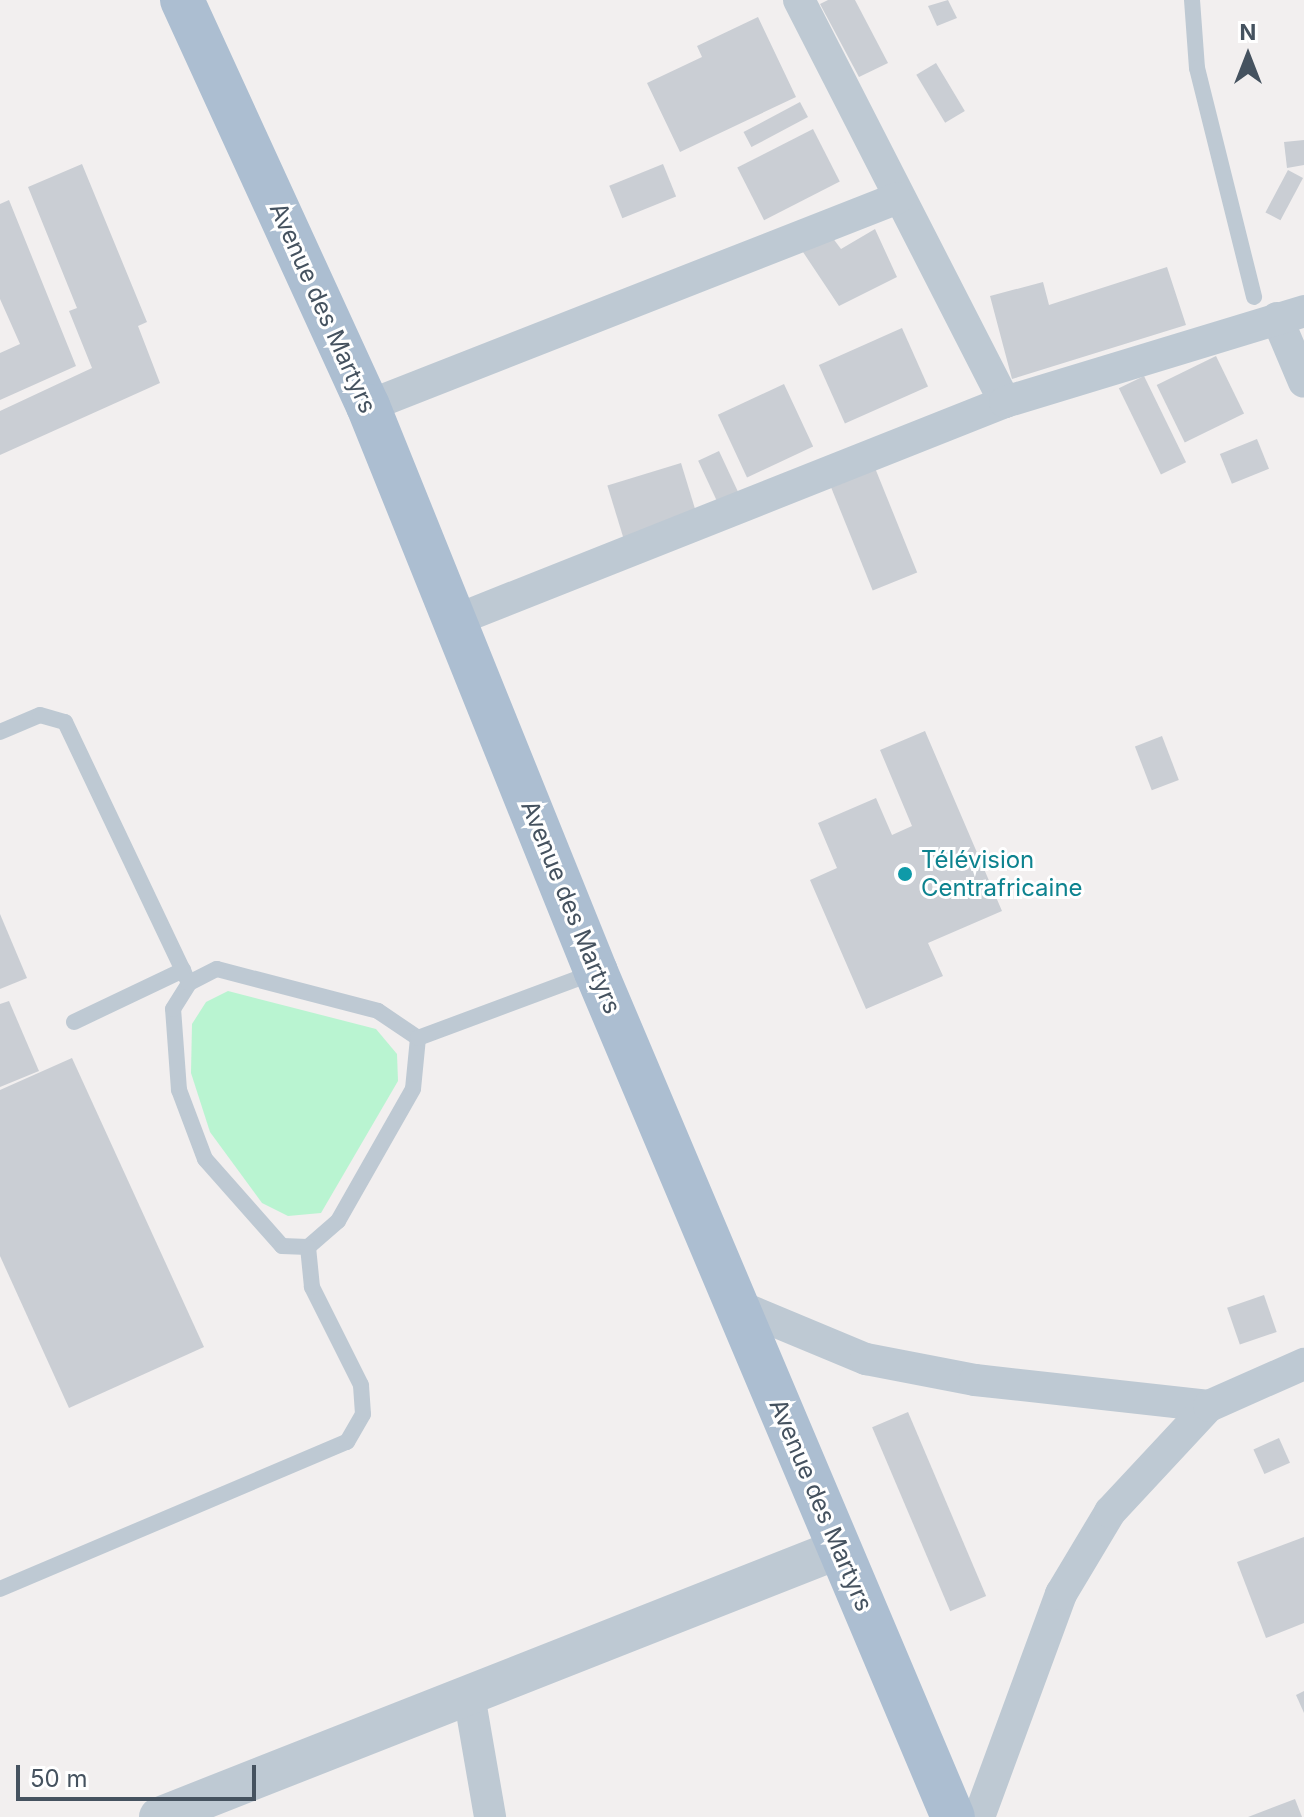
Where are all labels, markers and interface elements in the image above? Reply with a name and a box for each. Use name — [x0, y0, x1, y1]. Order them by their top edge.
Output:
north arrow — [1208, 16, 1288, 96]
text: N — [1240, 19, 1256, 45]
street label: Avenue des Martyrs — [264, 198, 382, 418]
street label: Avenue des Martyrs — [515, 796, 627, 1018]
place label: Télévision Centrafricaine — [921, 846, 1083, 902]
marker: Télévision Centrafricaine — [896, 865, 914, 883]
street label: Avenue des Martyrs — [763, 1395, 879, 1615]
scale bar — [20, 1749, 260, 1799]
text: 50 m — [30, 1764, 88, 1793]

